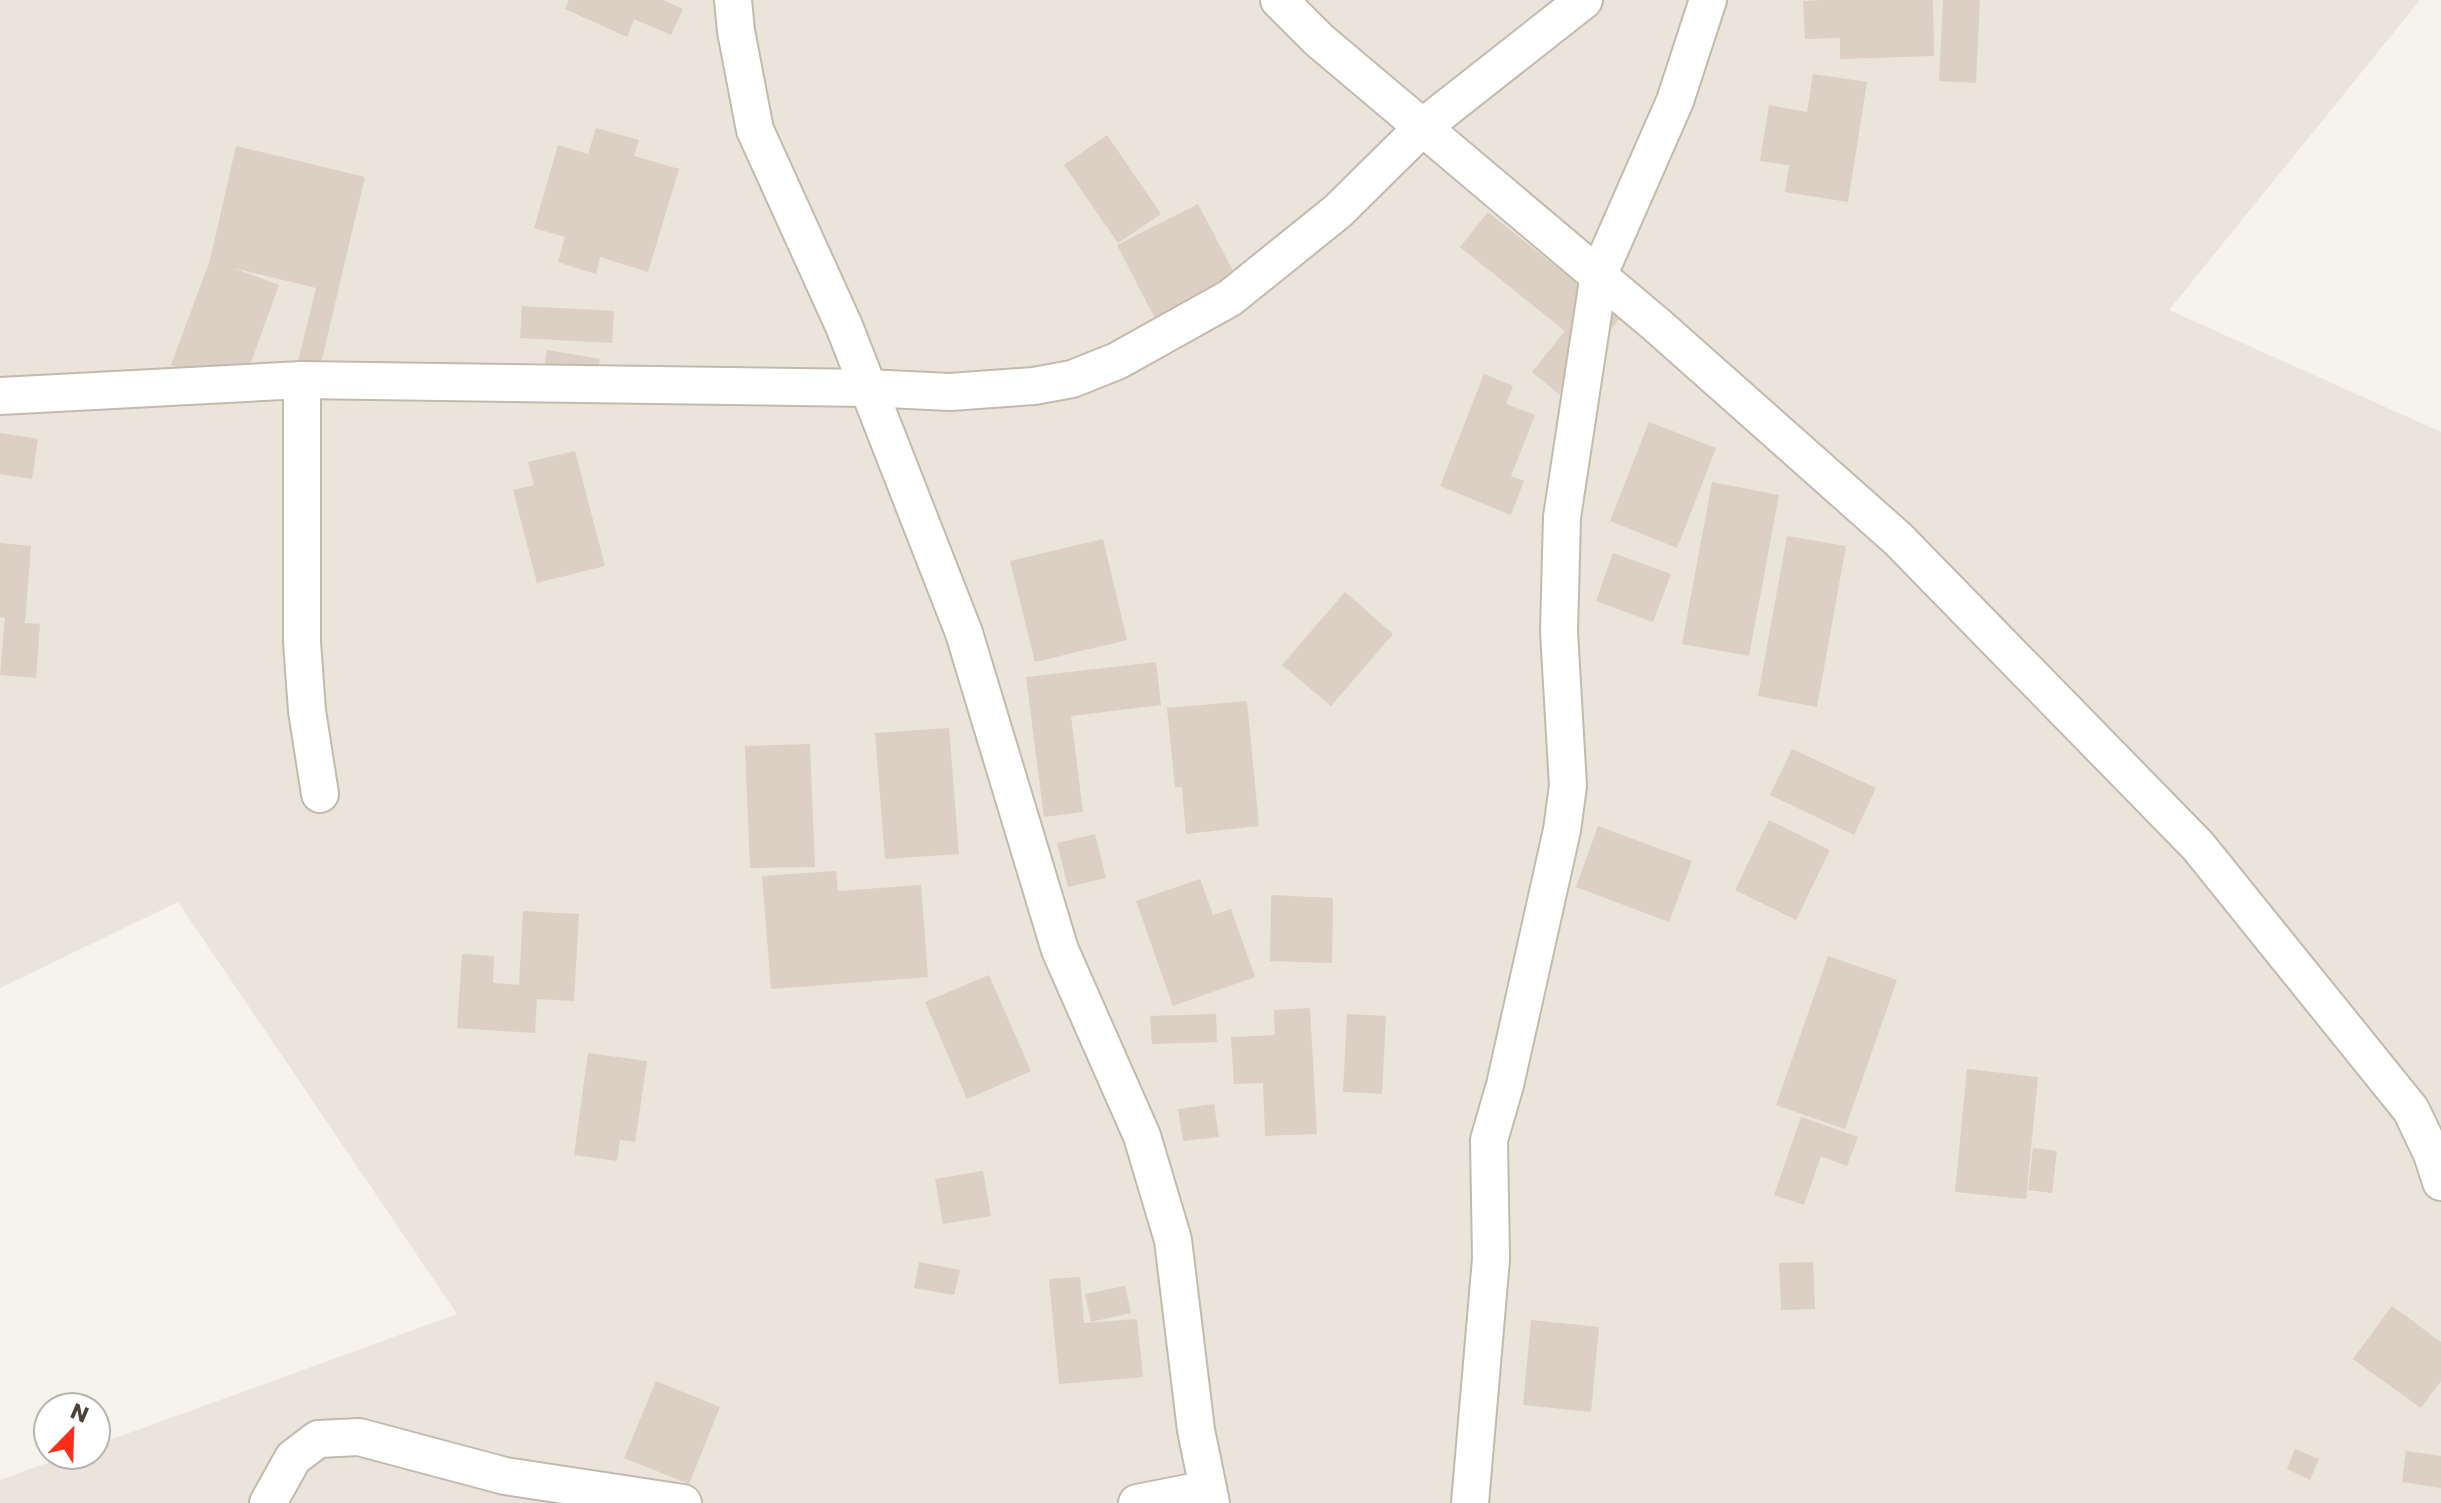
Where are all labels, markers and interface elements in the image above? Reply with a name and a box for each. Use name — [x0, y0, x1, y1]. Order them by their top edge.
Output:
north arrow — [32, 1391, 112, 1471]
text: N — [66, 1396, 93, 1431]

